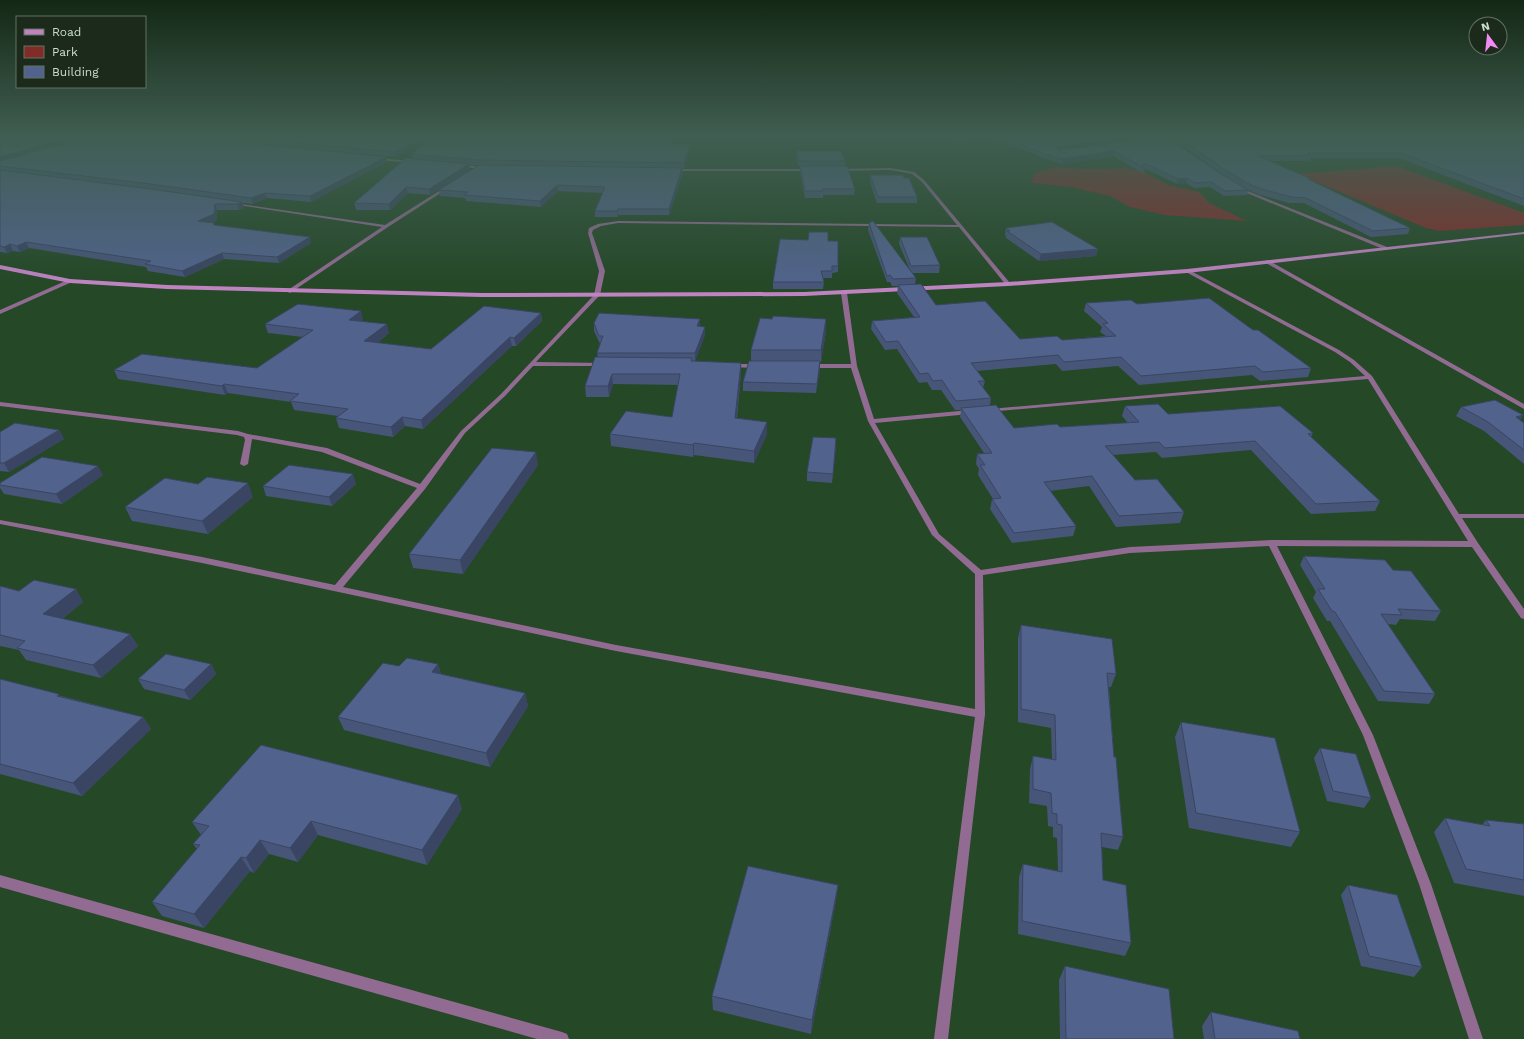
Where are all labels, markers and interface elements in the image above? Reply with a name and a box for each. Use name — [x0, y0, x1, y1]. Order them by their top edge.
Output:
legend — [16, 16, 146, 88]
north arrow — [1468, 16, 1508, 56]
text: N — [1480, 19, 1491, 34]
text: Road — [52, 25, 81, 39]
text: Park — [52, 45, 78, 59]
text: Building — [52, 65, 99, 79]

